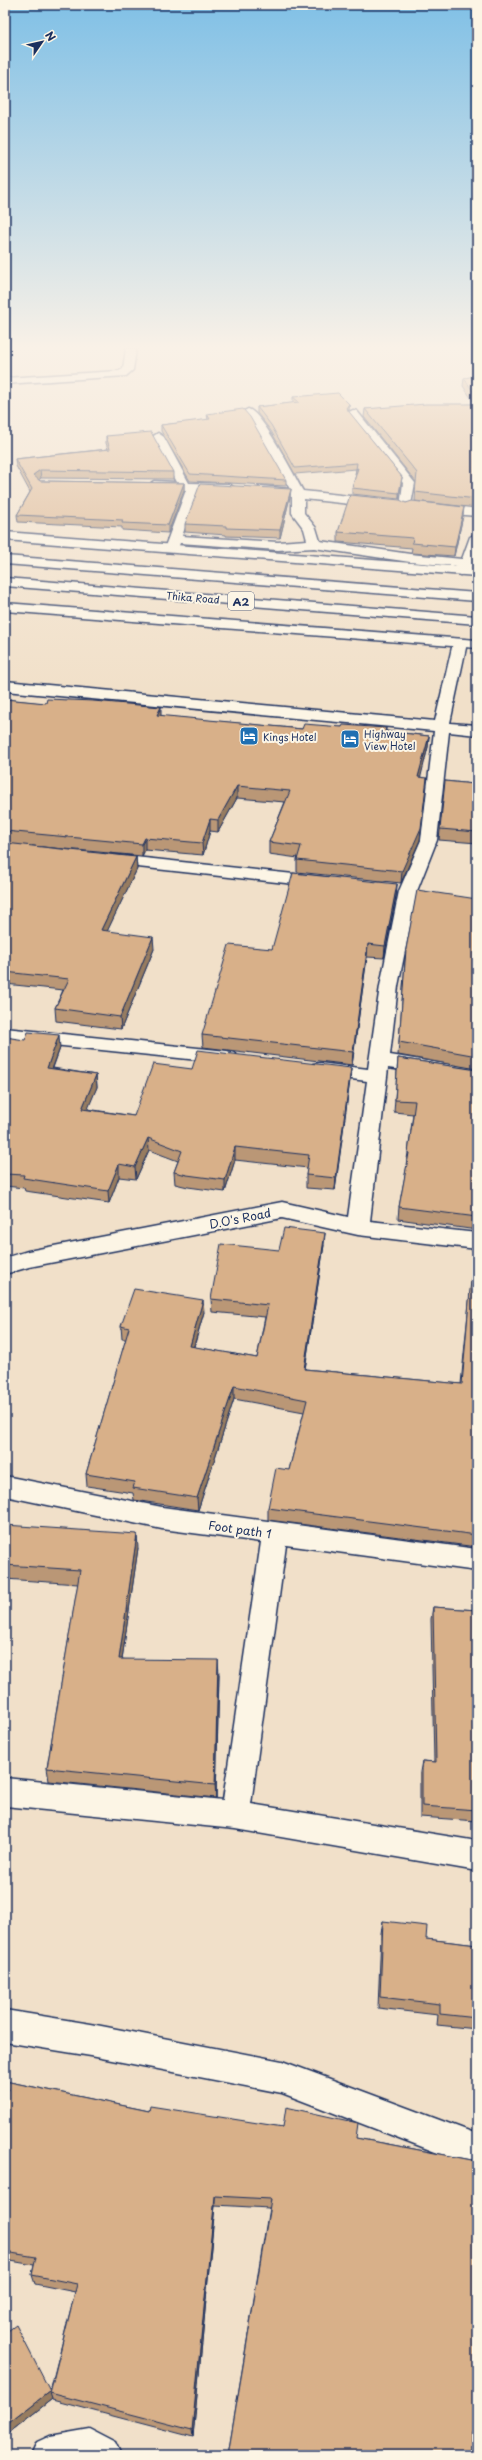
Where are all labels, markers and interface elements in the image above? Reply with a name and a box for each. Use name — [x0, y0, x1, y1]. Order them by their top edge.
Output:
north arrow — [22, 22, 62, 62]
text: N — [41, 28, 60, 45]
street label: Thika Road — [166, 587, 220, 607]
road number: A2 — [228, 592, 254, 610]
hotel icon: Kings Hotel — [238, 725, 260, 747]
place label: Highway View Hotel — [364, 726, 416, 753]
hotel icon: Highway View Hotel — [339, 728, 361, 750]
place label: Kings Hotel — [263, 729, 317, 744]
street label: D.O's Road — [208, 1203, 272, 1233]
street label: Foot path 1 — [207, 1516, 273, 1542]

